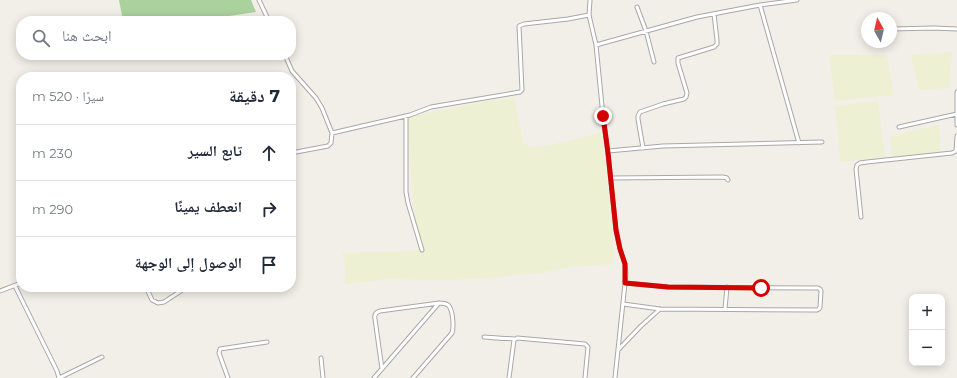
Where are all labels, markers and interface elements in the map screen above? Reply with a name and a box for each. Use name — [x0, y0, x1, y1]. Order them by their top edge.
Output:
north arrow — [861, 12, 897, 48]
search box — [16, 16, 296, 60]
text: ابحث هنا — [62, 26, 112, 45]
icon: search — [30, 27, 52, 49]
text: 7 دقيقة — [229, 86, 280, 106]
text: سيرًا · 520 m — [32, 88, 104, 104]
route end — [594, 107, 612, 125]
text: تابع السير — [188, 141, 242, 160]
icon: ahead — [258, 142, 280, 164]
text: 230 m — [32, 145, 73, 161]
text: انعطف يمينًا — [174, 197, 242, 216]
icon: right — [258, 198, 280, 220]
text: 290 m — [32, 201, 73, 217]
text: الوصول إلى الوجهة — [135, 253, 242, 272]
icon: arrive — [258, 254, 280, 276]
route start — [752, 279, 770, 297]
map controls — [909, 294, 945, 366]
button: + — [909, 294, 945, 330]
button: − — [909, 330, 945, 366]

